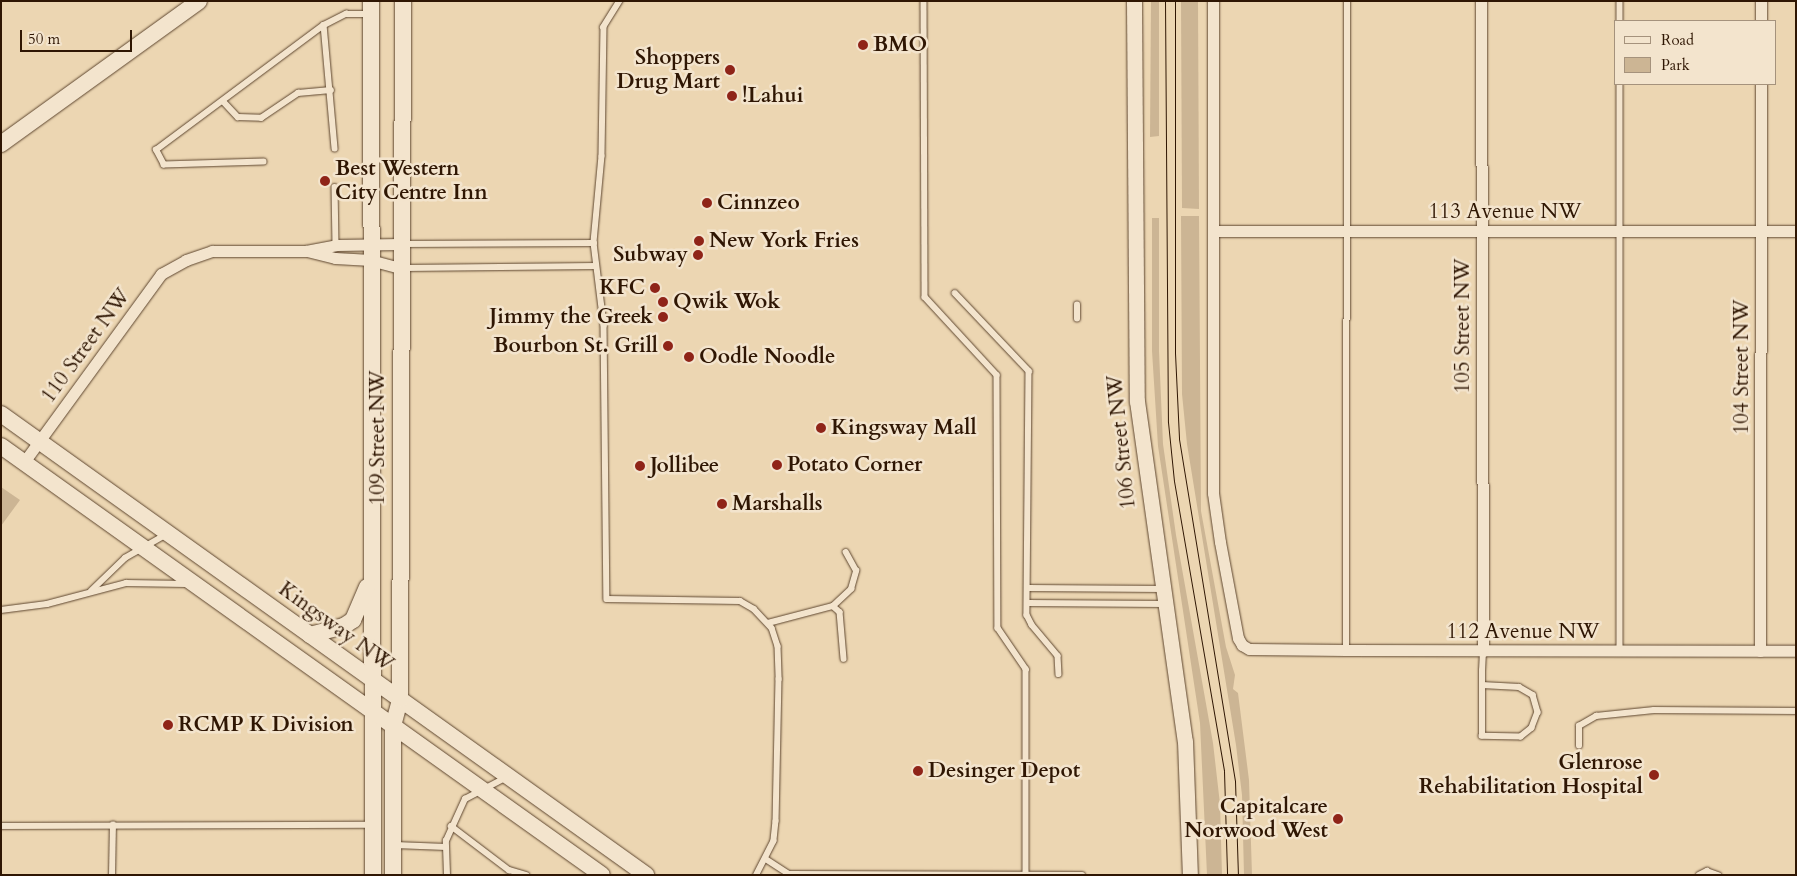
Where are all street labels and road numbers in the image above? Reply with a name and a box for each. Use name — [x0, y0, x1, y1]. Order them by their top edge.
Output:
street label: 113 Avenue NW — [1429, 199, 1581, 225]
street label: 105 Street NW — [1450, 258, 1476, 394]
street label: 110 Street NW — [36, 284, 136, 408]
street label: 104 Street NW — [1729, 299, 1755, 435]
street label: 109 Street NW — [365, 370, 391, 506]
street label: 106 Street NW — [1102, 373, 1142, 511]
street label: Kingsway NW — [274, 577, 398, 677]
street label: 112 Avenue NW — [1447, 619, 1599, 645]

